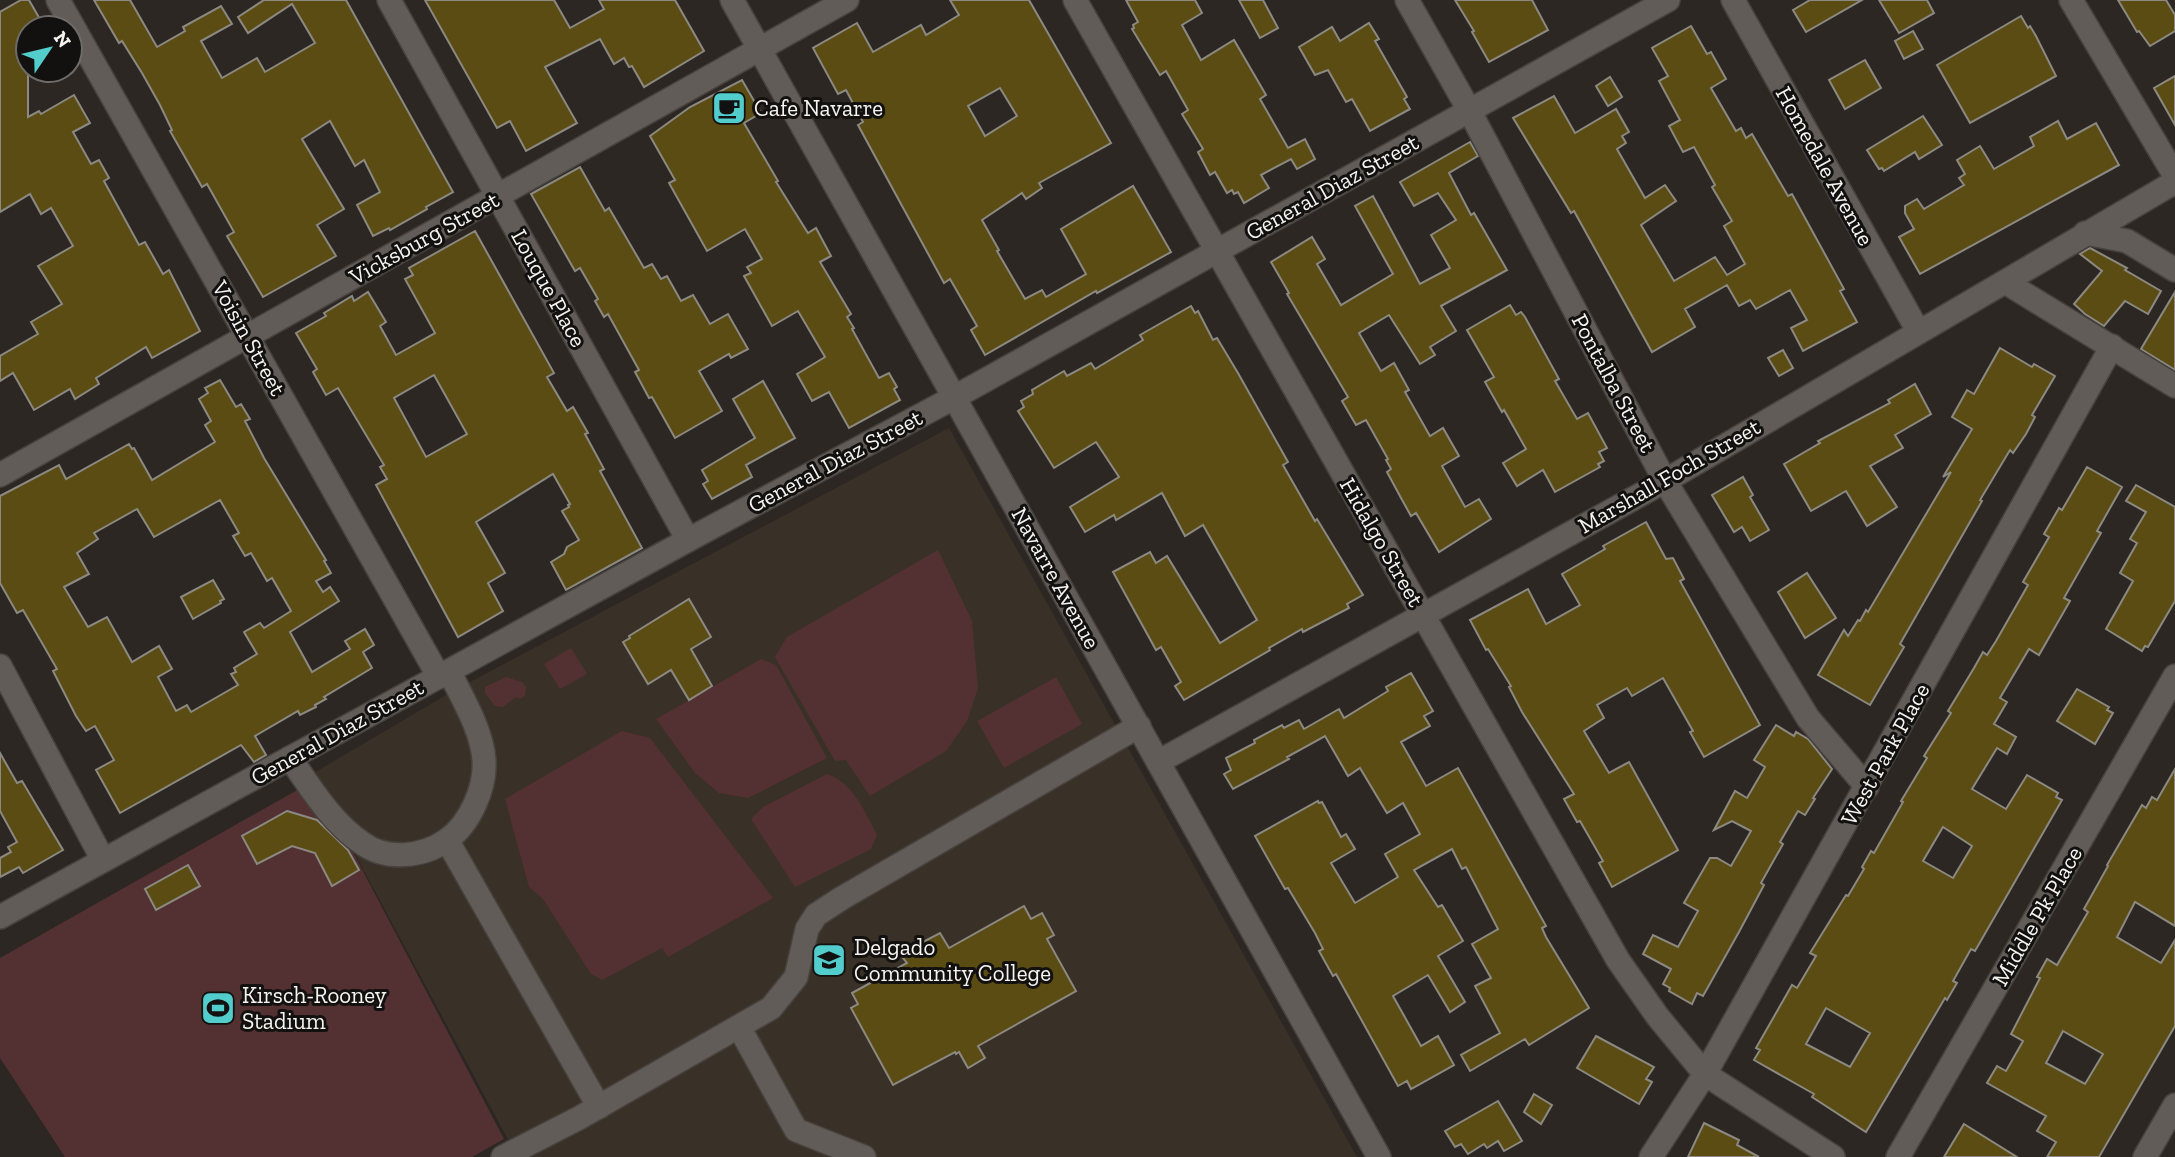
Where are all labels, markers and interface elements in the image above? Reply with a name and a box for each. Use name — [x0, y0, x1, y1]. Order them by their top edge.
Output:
north arrow — [14, 14, 84, 84]
text: N — [49, 27, 76, 52]
street label: Homedale Avenue — [1770, 82, 1880, 250]
cafe icon: Cafe Navarre — [710, 89, 748, 127]
place label: Cafe Navarre — [754, 94, 883, 122]
street label: General Diaz Street — [1241, 128, 1424, 246]
street label: Vicksburg Street — [343, 185, 504, 291]
street label: Louque Place — [505, 224, 593, 352]
street label: Voisin Street — [205, 275, 292, 401]
street label: Pontalba Street — [1566, 309, 1662, 457]
street label: General Diaz Street — [743, 403, 927, 519]
street label: Marshall Foch Street — [1573, 412, 1765, 540]
street label: Hidalgo Street — [1334, 473, 1430, 612]
street label: Navarre Avenue — [1006, 502, 1106, 654]
street label: General Diaz Street — [246, 673, 429, 791]
street label: West Park Place — [1835, 678, 1935, 830]
street label: Middle Pk Place — [1986, 841, 2088, 991]
place label: Delgado Community College — [854, 933, 1051, 987]
school or university icon: Delgado Community College — [810, 941, 848, 979]
place label: Kirsch-Rooney Stadium — [242, 981, 387, 1035]
sports icon: Kirsch-Rooney Stadium — [199, 989, 237, 1027]

